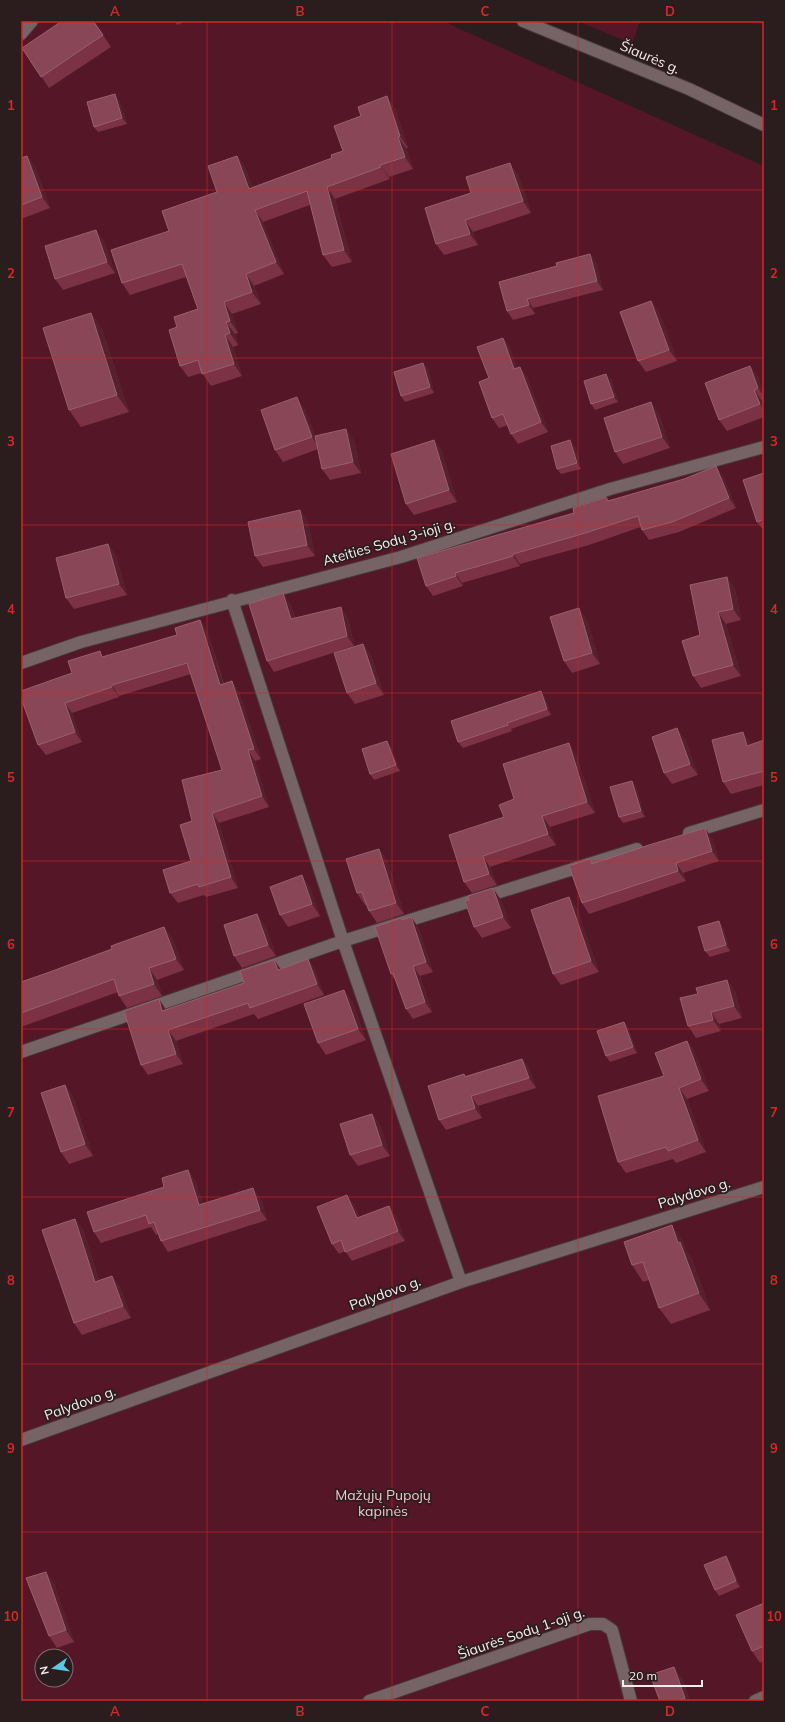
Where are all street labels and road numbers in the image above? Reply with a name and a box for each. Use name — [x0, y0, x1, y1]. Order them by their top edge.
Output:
street label: Šiaurės g. — [617, 36, 683, 78]
street label: Ateities Sodų 3-ioji g. — [321, 514, 457, 570]
street label: Palydovo g. — [656, 1173, 732, 1213]
street label: Palydovo g. — [347, 1272, 423, 1314]
street label: Palydovo g. — [42, 1382, 118, 1424]
street label: Šiaurės Sodų 1-oji g. — [455, 1603, 587, 1663]

